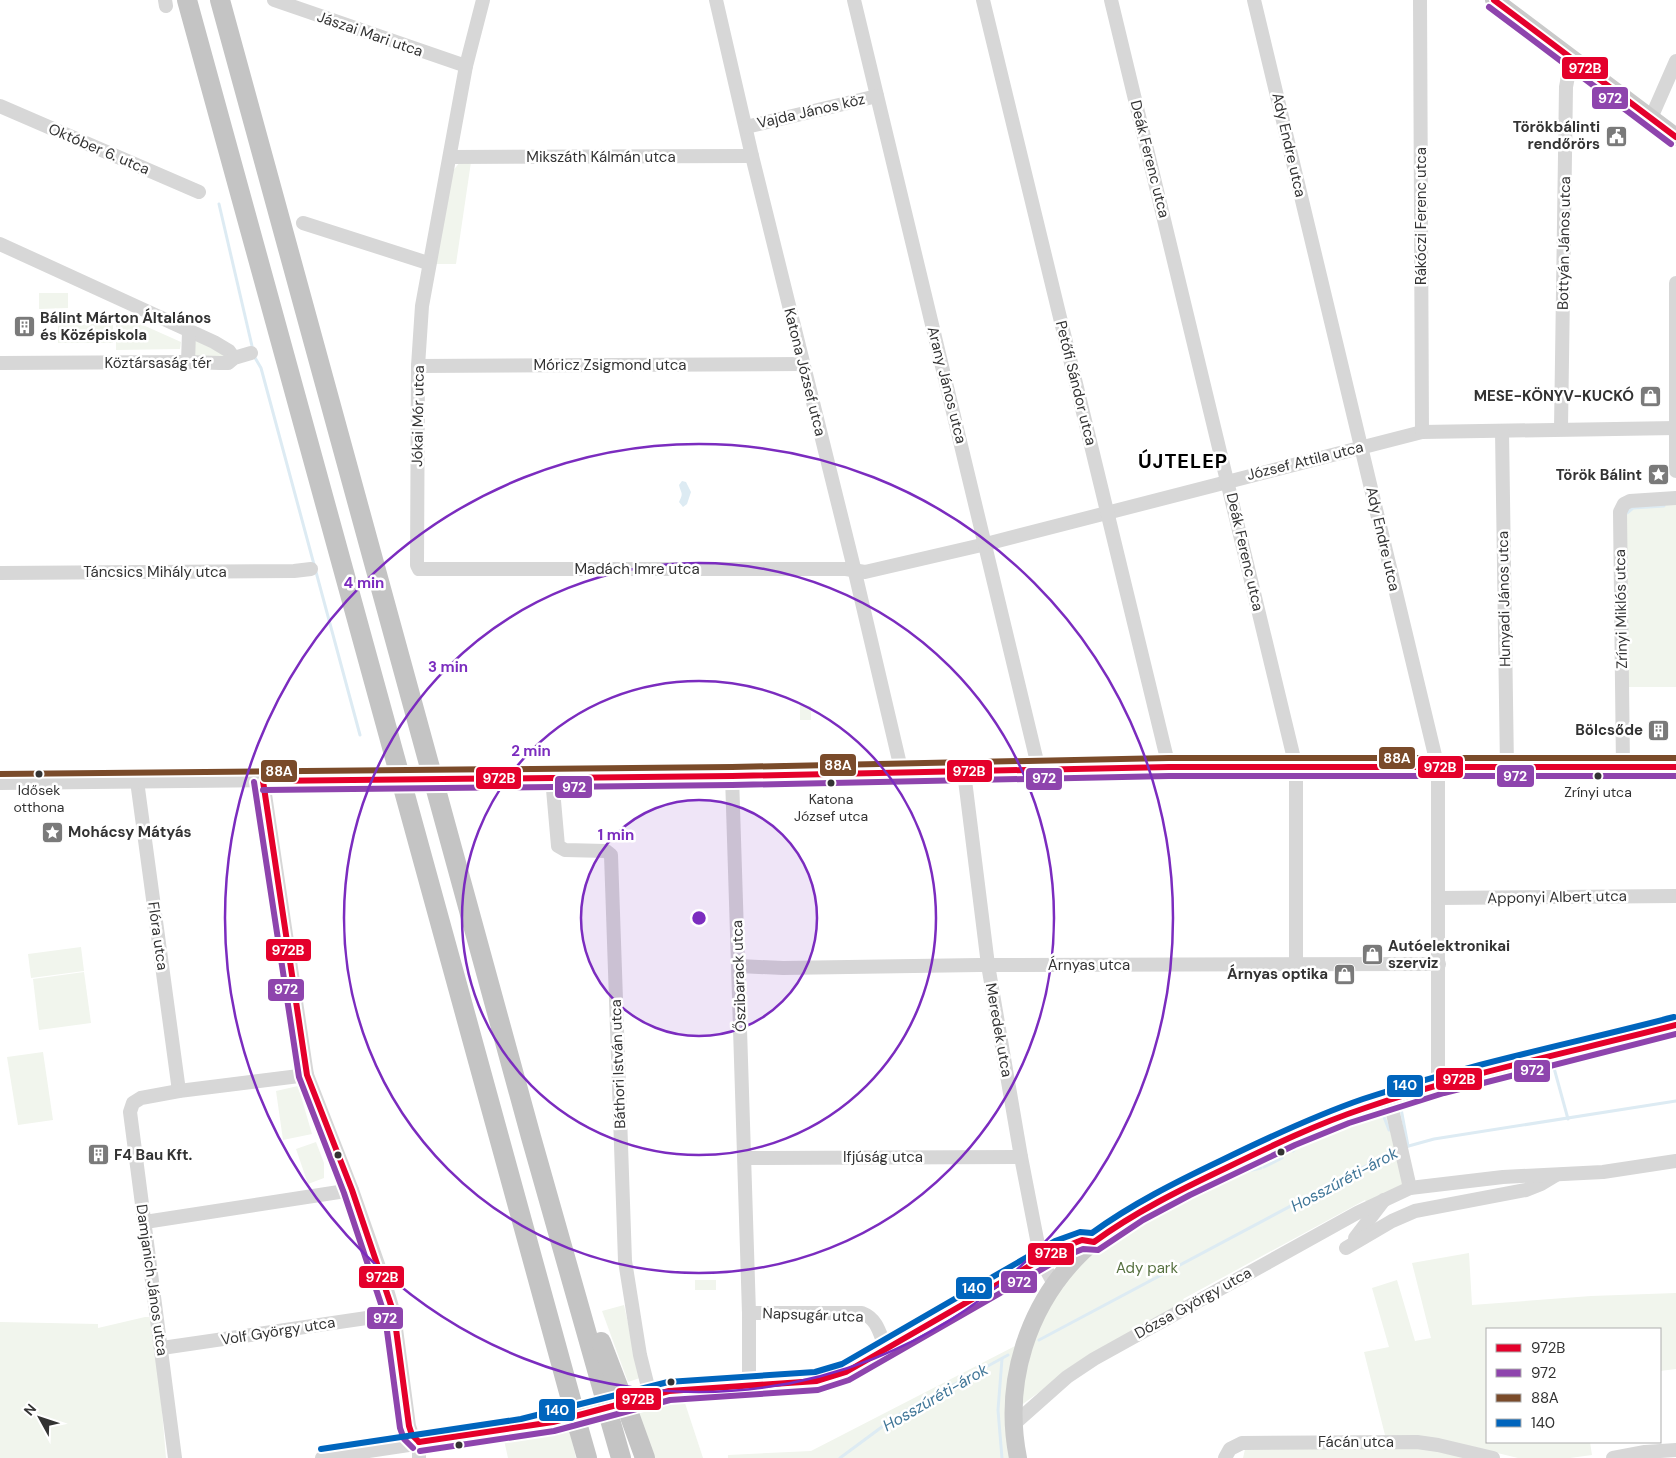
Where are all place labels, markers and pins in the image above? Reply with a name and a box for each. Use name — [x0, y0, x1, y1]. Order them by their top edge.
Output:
place label: Törökbálinti rendőrörs — [1513, 117, 1600, 154]
public building icon: Törökbálinti rendőrörs — [1604, 124, 1628, 148]
place label: Bálint Márton Általános és Középiskola — [40, 308, 211, 345]
building icon: Bálint Márton Általános és Középiskola — [12, 315, 36, 339]
shop icon: MESE-KÖNYV-KUCKÓ — [1638, 384, 1662, 408]
place label: MESE-KÖNYV-KUCKÓ — [1474, 386, 1634, 406]
place icon: Török Bálint — [1646, 463, 1670, 487]
place label: Török Bálint — [1556, 465, 1642, 485]
building icon: Bölcsőde — [1647, 718, 1671, 742]
place label: Bölcsőde — [1575, 720, 1643, 740]
marker: Idősek otthona — [34, 769, 44, 779]
marker: Zrínyi utca — [1593, 771, 1603, 781]
marker: Katona József utca — [826, 778, 836, 788]
place label: Idősek otthona — [13, 781, 65, 816]
place label: Zrínyi utca — [1564, 783, 1632, 801]
place label: Katona József utca — [794, 790, 868, 825]
place icon: Mohácsy Mátyás — [40, 820, 64, 844]
place label: Mohácsy Mátyás — [68, 822, 192, 842]
centre of rings — [690, 909, 708, 927]
place label: Autóelektronikai szerviz — [1388, 936, 1510, 973]
shop icon: Autóelektronikai szerviz — [1360, 943, 1384, 967]
shop icon: Árnyas optika — [1332, 962, 1356, 986]
place label: Árnyas optika — [1227, 964, 1328, 984]
building icon: F4 Bau Kft. — [86, 1143, 110, 1167]
place label: F4 Bau Kft. — [114, 1145, 193, 1165]
unlabelled marker — [1276, 1147, 1286, 1157]
unlabelled marker — [333, 1150, 343, 1160]
unlabelled marker — [666, 1377, 676, 1387]
unlabelled marker — [454, 1440, 464, 1450]

